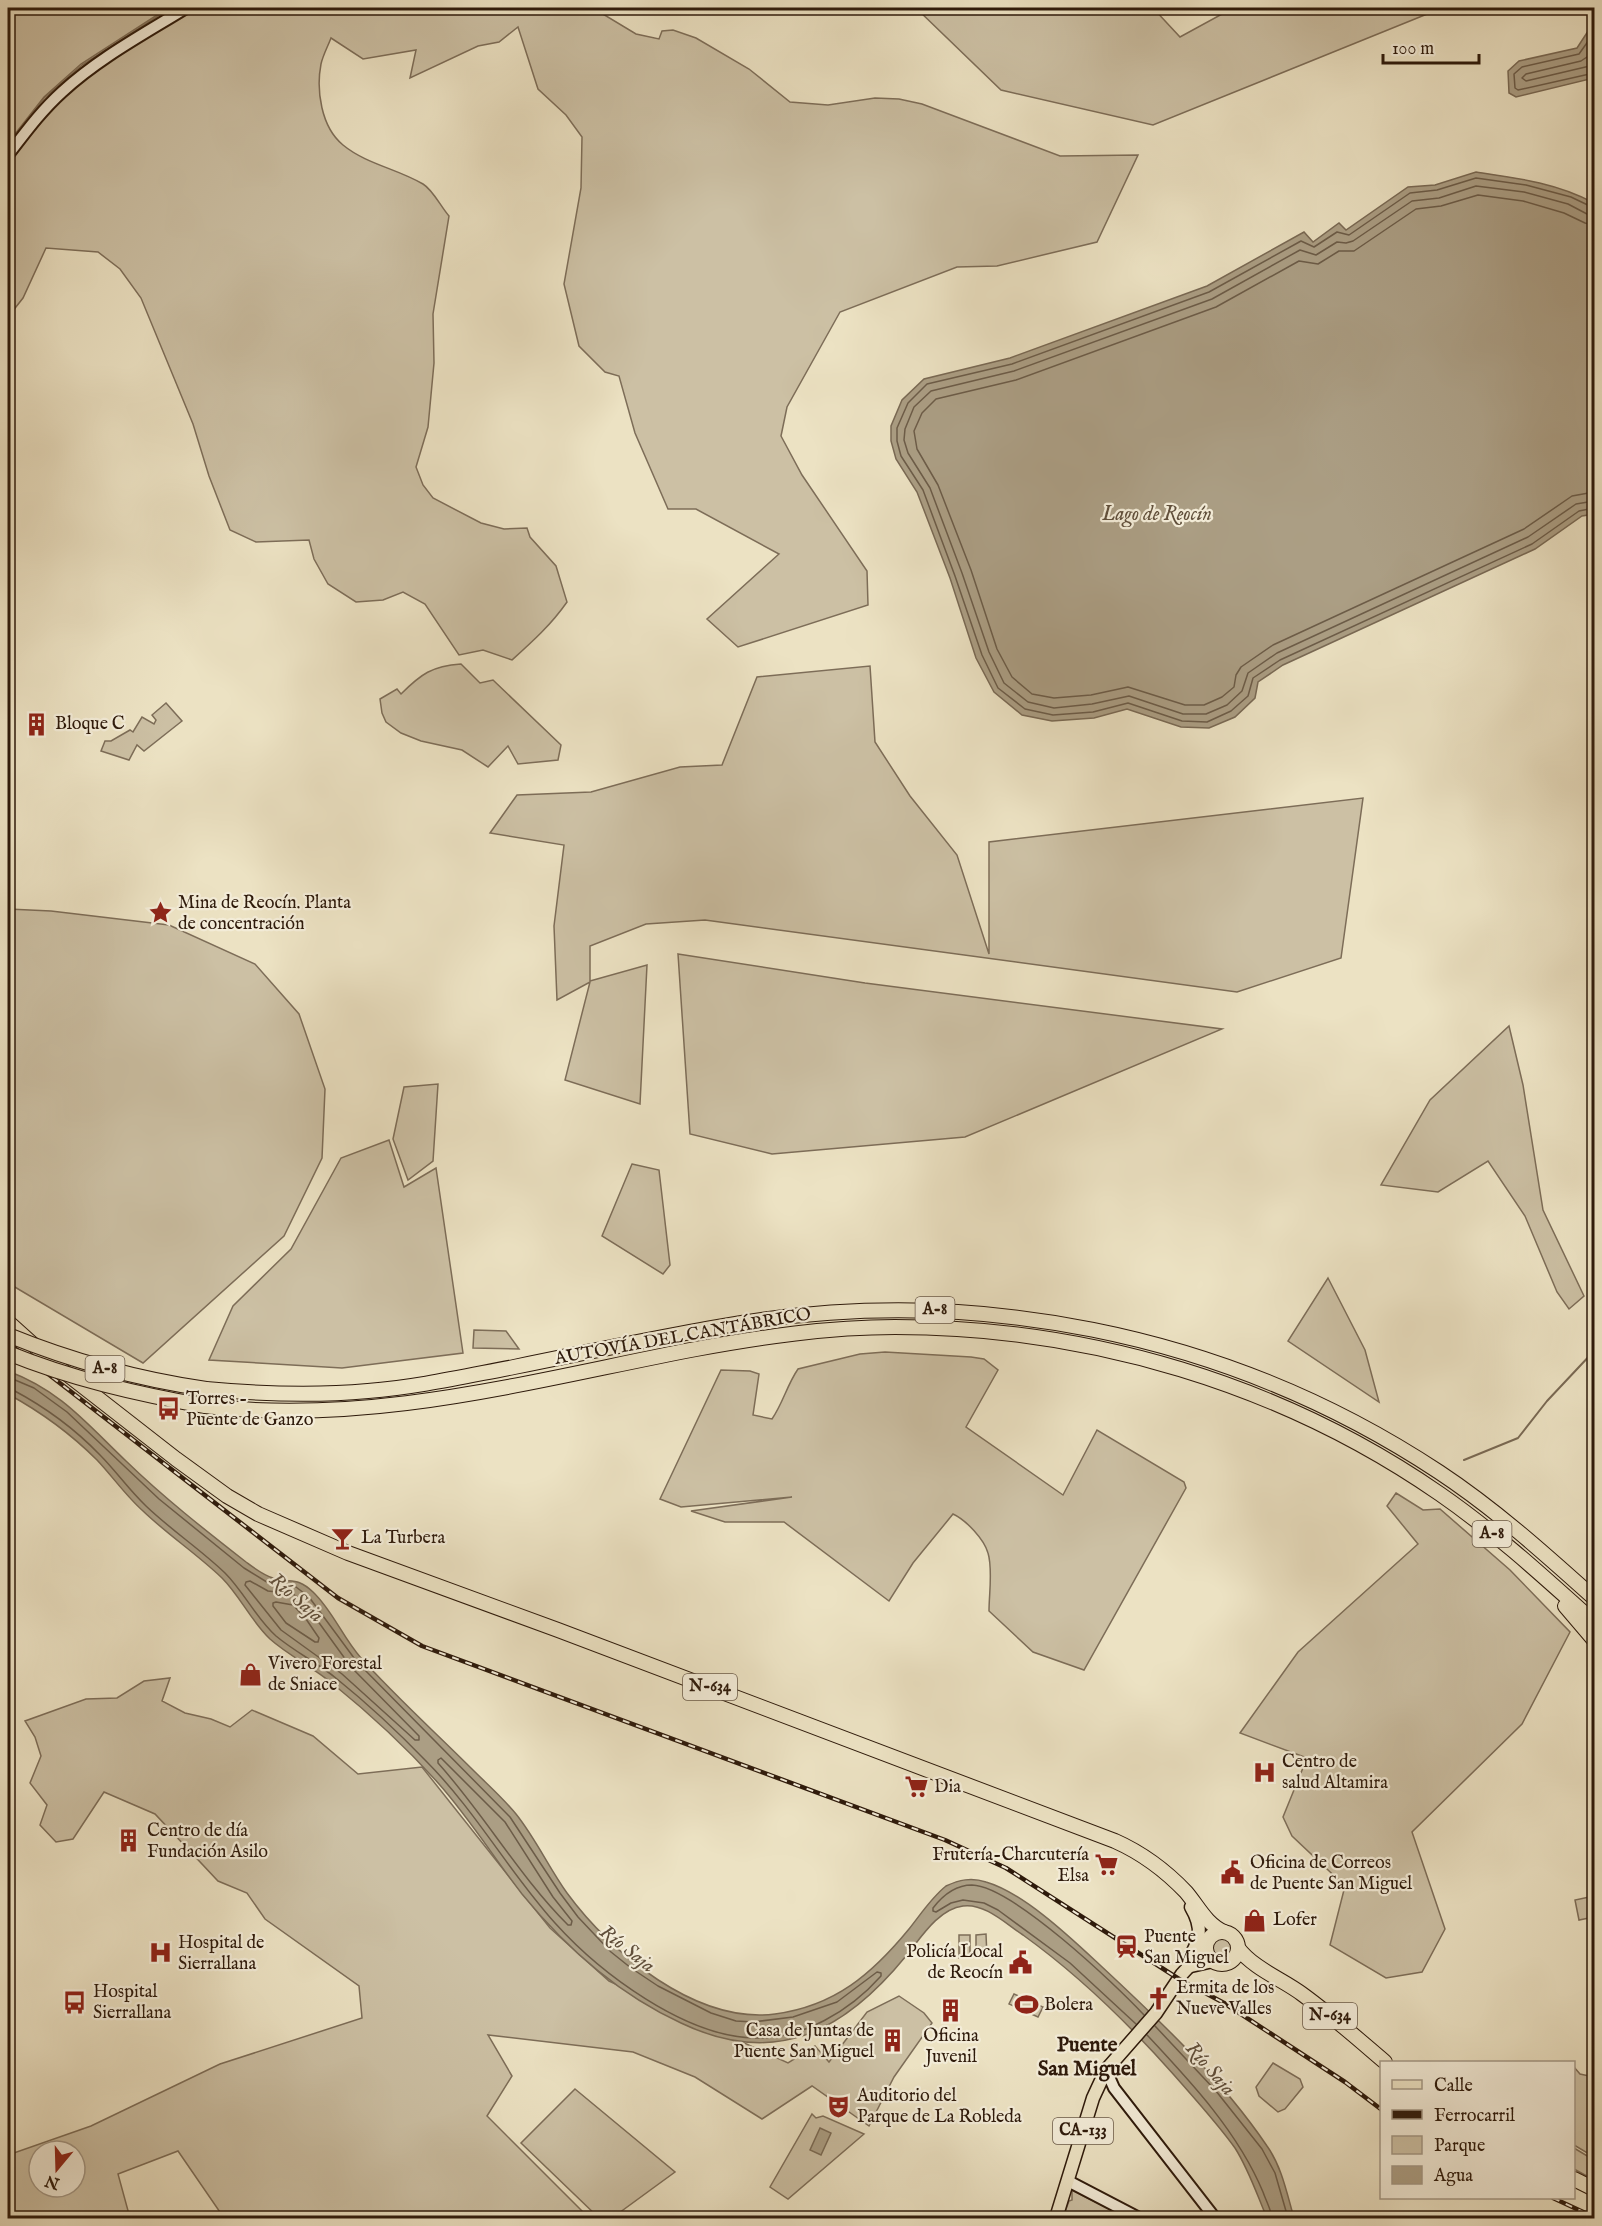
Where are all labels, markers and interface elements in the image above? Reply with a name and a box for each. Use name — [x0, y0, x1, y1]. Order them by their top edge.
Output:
scale bar — [1383, 27, 1479, 65]
text: 100 m — [1392, 38, 1434, 61]
water label: Lago de Reocín — [1101, 502, 1212, 528]
building icon: Bloque C — [24, 711, 50, 737]
place label: Bloque C — [55, 713, 125, 736]
place label: Mina de Reocín. Planta de concentración — [178, 892, 351, 936]
place icon: Mina de Reocín. Planta de concentración — [147, 900, 173, 926]
road number: A-8 — [916, 1297, 954, 1323]
street label: AUTOVÍA DEL CANTÁBRICO — [552, 1301, 813, 1371]
road number: A-8 — [86, 1356, 124, 1382]
place label: Torres - Puente de Ganzo — [186, 1388, 314, 1432]
bus stop icon: Torres - Puente de Ganzo — [155, 1396, 181, 1422]
road number: A-8 — [1472, 1521, 1512, 1547]
bar icon: La Turbera — [330, 1525, 356, 1551]
place label: La Turbera — [361, 1527, 445, 1550]
water label: Río Saja — [264, 1568, 328, 1628]
place label: Vivero Forestal de Sniace — [267, 1653, 382, 1697]
shop icon: Vivero Forestal de Sniace — [237, 1661, 263, 1687]
road number: N-634 — [683, 1674, 737, 1700]
place label: Centro de salud Altamira — [1282, 1751, 1388, 1795]
hospital icon: Centro de salud Altamira — [1251, 1759, 1277, 1785]
supermarket icon: Dia — [903, 1774, 929, 1800]
place label: Dia — [934, 1776, 961, 1799]
place label: Centro de día Fundación Asilo — [147, 1820, 268, 1864]
building icon: Centro de día Fundación Asilo — [116, 1828, 142, 1854]
place label: Frutería-Charcutería Elsa — [932, 1844, 1089, 1888]
supermarket icon: Frutería-Charcutería Elsa — [1094, 1852, 1120, 1878]
place label: Oficina de Correos de Puente San Miguel — [1250, 1852, 1412, 1896]
public building icon: Oficina de Correos de Puente San Miguel — [1219, 1860, 1245, 1886]
shop icon: Lofer — [1242, 1907, 1268, 1933]
place label: Lofer — [1273, 1909, 1317, 1932]
water label: Río Saja — [594, 1920, 660, 1978]
place label: Puente San Miguel — [1144, 1926, 1229, 1970]
place label: Hospital de Sierrallana — [178, 1932, 264, 1976]
station icon: Puente San Miguel — [1113, 1934, 1139, 1960]
hospital icon: Hospital de Sierrallana — [147, 1940, 173, 1966]
place label: Policía Local de Reocín — [906, 1941, 1003, 1985]
public building icon: Policía Local de Reocín — [1008, 1949, 1034, 1975]
place label: Ermita de los Nueve Valles — [1176, 1977, 1274, 2021]
place label: Hospital Sierrallana — [93, 1981, 171, 2025]
church icon: Ermita de los Nueve Valles — [1145, 1985, 1171, 2011]
bus stop icon: Hospital Sierrallana — [62, 1989, 88, 2015]
sports icon: Bolera — [1013, 1992, 1039, 2018]
place label: Bolera — [1044, 1994, 1093, 2017]
building icon: Oficina Juvenil — [938, 1997, 964, 2023]
road number: N-634 — [1303, 2003, 1357, 2029]
place label: Casa de Juntas de Puente San Miguel — [734, 2020, 874, 2064]
place label: Oficina Juvenil — [923, 2025, 979, 2069]
building icon: Casa de Juntas de Puente San Miguel — [879, 2028, 905, 2054]
district label: Puente San Miguel — [1038, 2032, 1138, 2083]
water label: Río Saja — [1180, 2037, 1240, 2101]
legend — [1380, 2061, 1575, 2199]
text: Calle — [1434, 2075, 1473, 2098]
place label: Auditorio del Parque de La Robleda — [856, 2085, 1022, 2129]
theatre icon: Auditorio del Parque de La Robleda — [826, 2093, 852, 2119]
text: Ferrocarril — [1434, 2105, 1515, 2128]
road number: CA-133 — [1053, 2118, 1113, 2144]
text: Parque — [1434, 2135, 1485, 2158]
north arrow — [27, 2139, 87, 2199]
text: Agua — [1433, 2165, 1473, 2188]
text: N — [43, 2170, 64, 2193]

